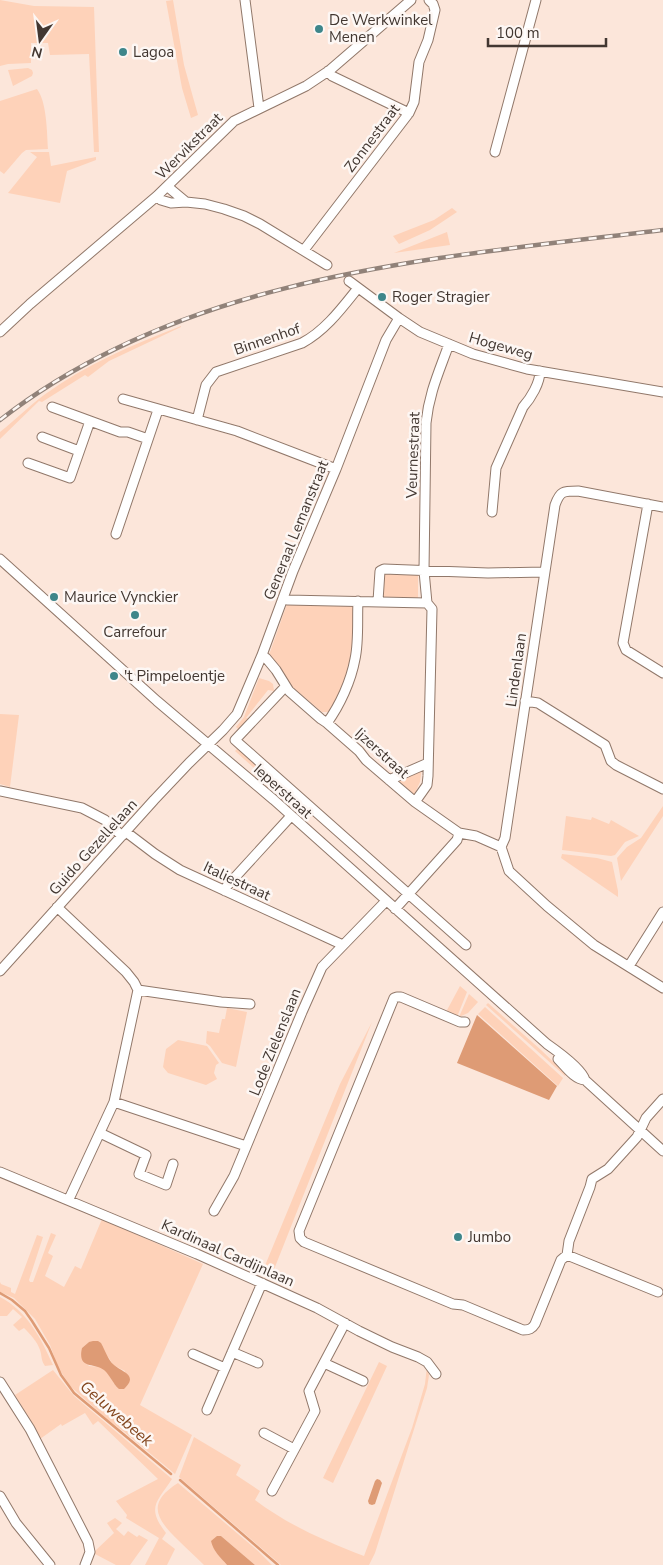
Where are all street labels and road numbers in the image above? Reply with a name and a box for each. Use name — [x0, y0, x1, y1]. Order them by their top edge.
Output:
street label: Zonnestraat — [340, 99, 405, 176]
street label: Wervikstraat — [151, 108, 227, 184]
street label: Binnenhof — [231, 318, 304, 360]
street label: Hogeweg — [467, 327, 535, 365]
street label: Veurnestraat — [401, 411, 425, 500]
street label: Generaal Lemanstraat — [259, 456, 333, 603]
street label: Lindenlaan — [501, 632, 531, 708]
street label: Ijzerstraat — [351, 723, 414, 783]
street label: Ieperstraat — [249, 759, 317, 823]
street label: Guido Gezellelaan — [44, 795, 142, 899]
street label: Italiestraat — [200, 857, 274, 906]
street label: Lode Zielenslaan — [244, 985, 306, 1099]
street label: Kardinaal Cardijnlaan — [158, 1215, 298, 1291]

